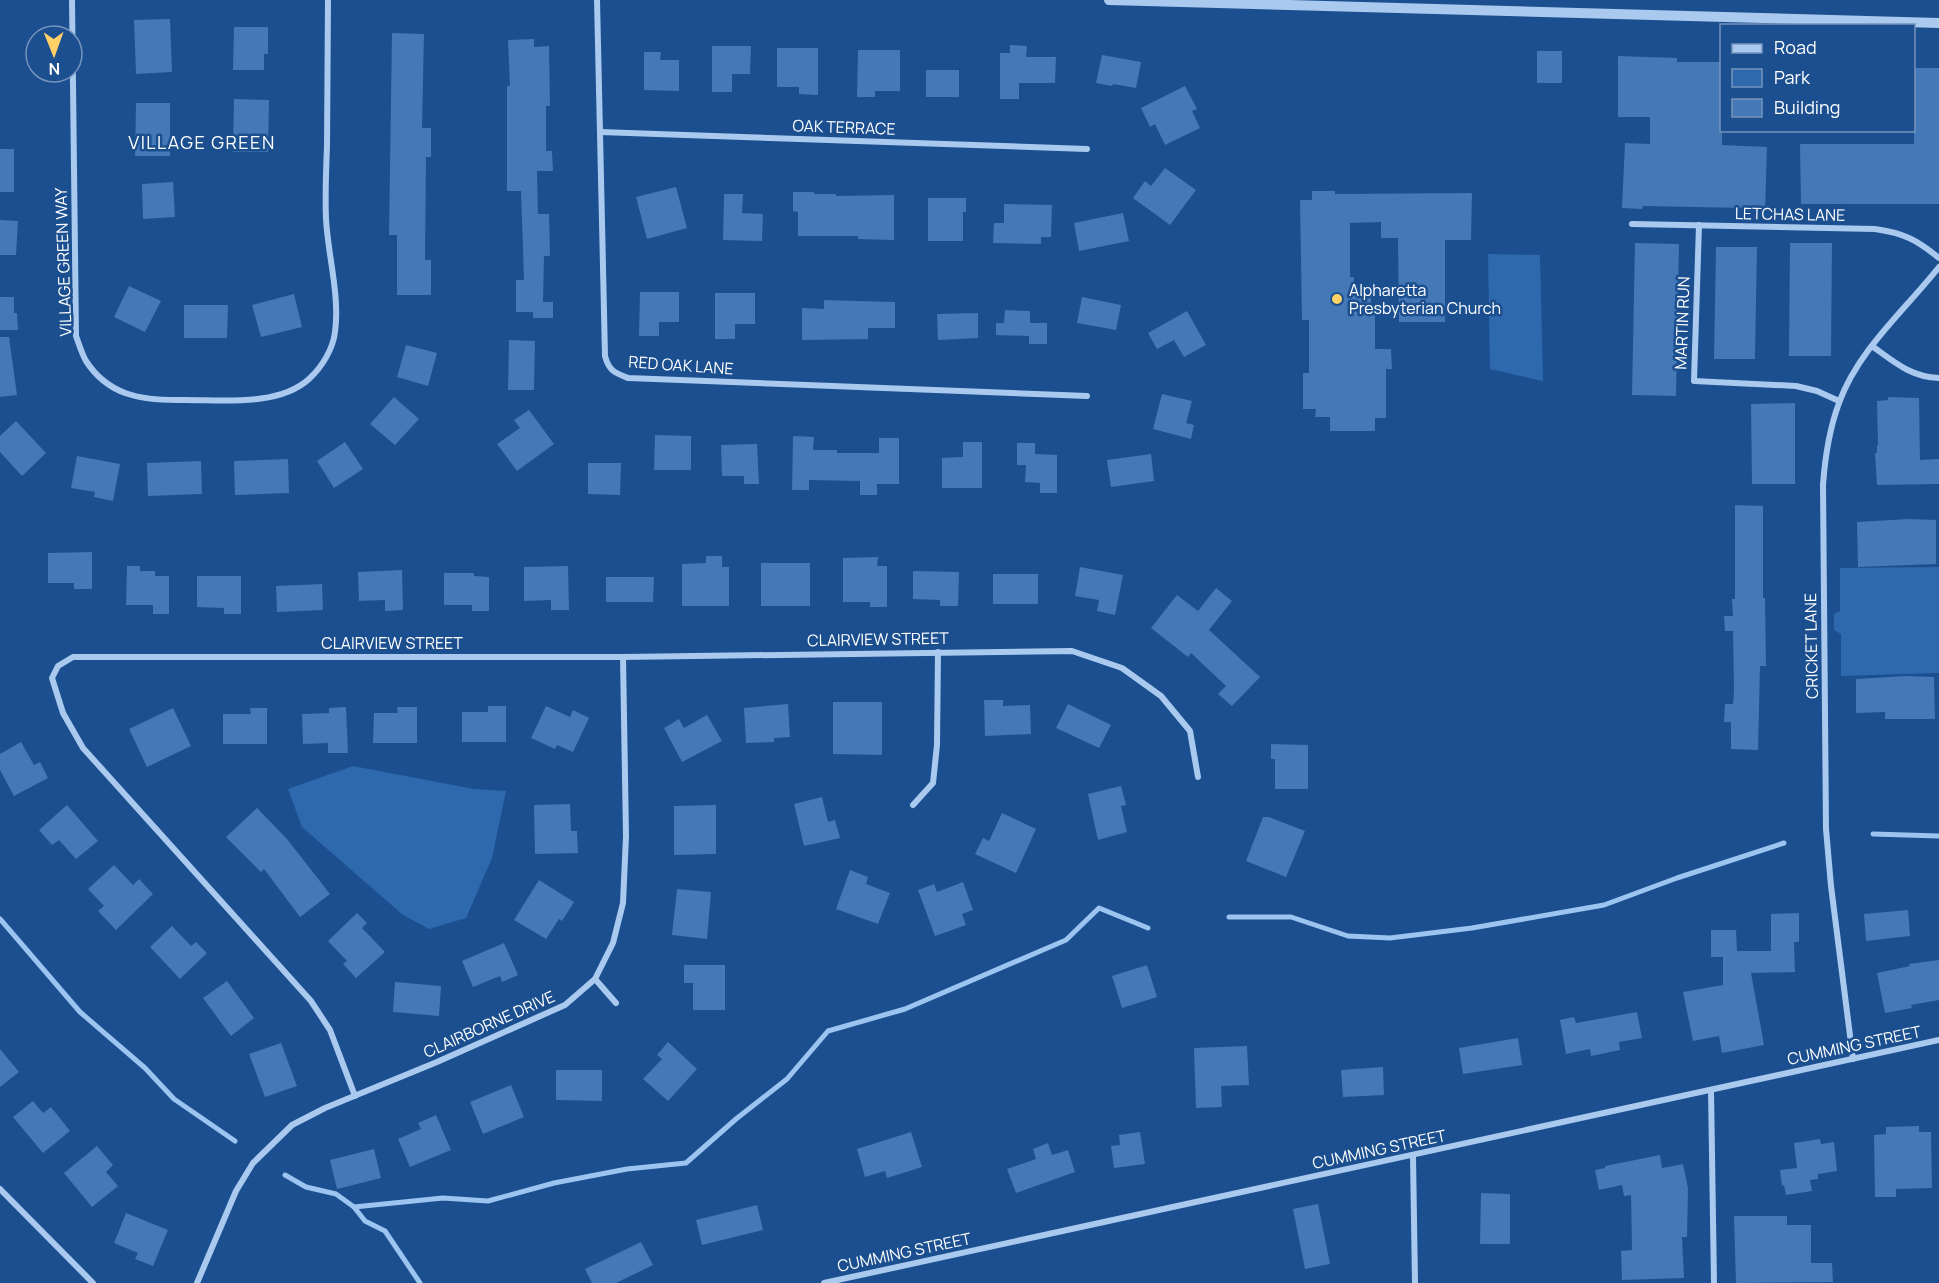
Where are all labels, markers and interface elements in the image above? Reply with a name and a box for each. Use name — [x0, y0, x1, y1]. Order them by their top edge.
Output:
north arrow — [24, 24, 84, 84]
legend — [1720, 24, 1915, 132]
text: Road — [1774, 35, 1817, 59]
text: N — [48, 58, 60, 80]
text: Park — [1774, 65, 1811, 89]
text: Building — [1774, 95, 1840, 119]
street label: OAK TERRACE — [792, 114, 896, 140]
district label: VILLAGE GREEN — [128, 130, 276, 154]
street label: VILLAGE GREEN WAY — [49, 187, 77, 337]
street label: LETCHAS LANE — [1735, 202, 1845, 226]
street label: MARTIN RUN — [1669, 276, 1695, 370]
place label: Alpharetta Presbyterian Church — [1349, 279, 1501, 319]
marker: Alpharetta Presbyterian Church — [1330, 292, 1344, 306]
street label: RED OAK LANE — [628, 350, 734, 380]
street label: CRICKET LANE — [1799, 593, 1823, 699]
street label: CLAIRVIEW STREET — [807, 627, 949, 651]
street label: CLAIRVIEW STREET — [321, 632, 463, 654]
street label: CLAIRBORNE DRIVE — [420, 985, 558, 1063]
street label: CUMMING STREET — [1785, 1020, 1923, 1070]
street label: CUMMING STREET — [1310, 1124, 1448, 1174]
street label: CUMMING STREET — [835, 1227, 973, 1277]

